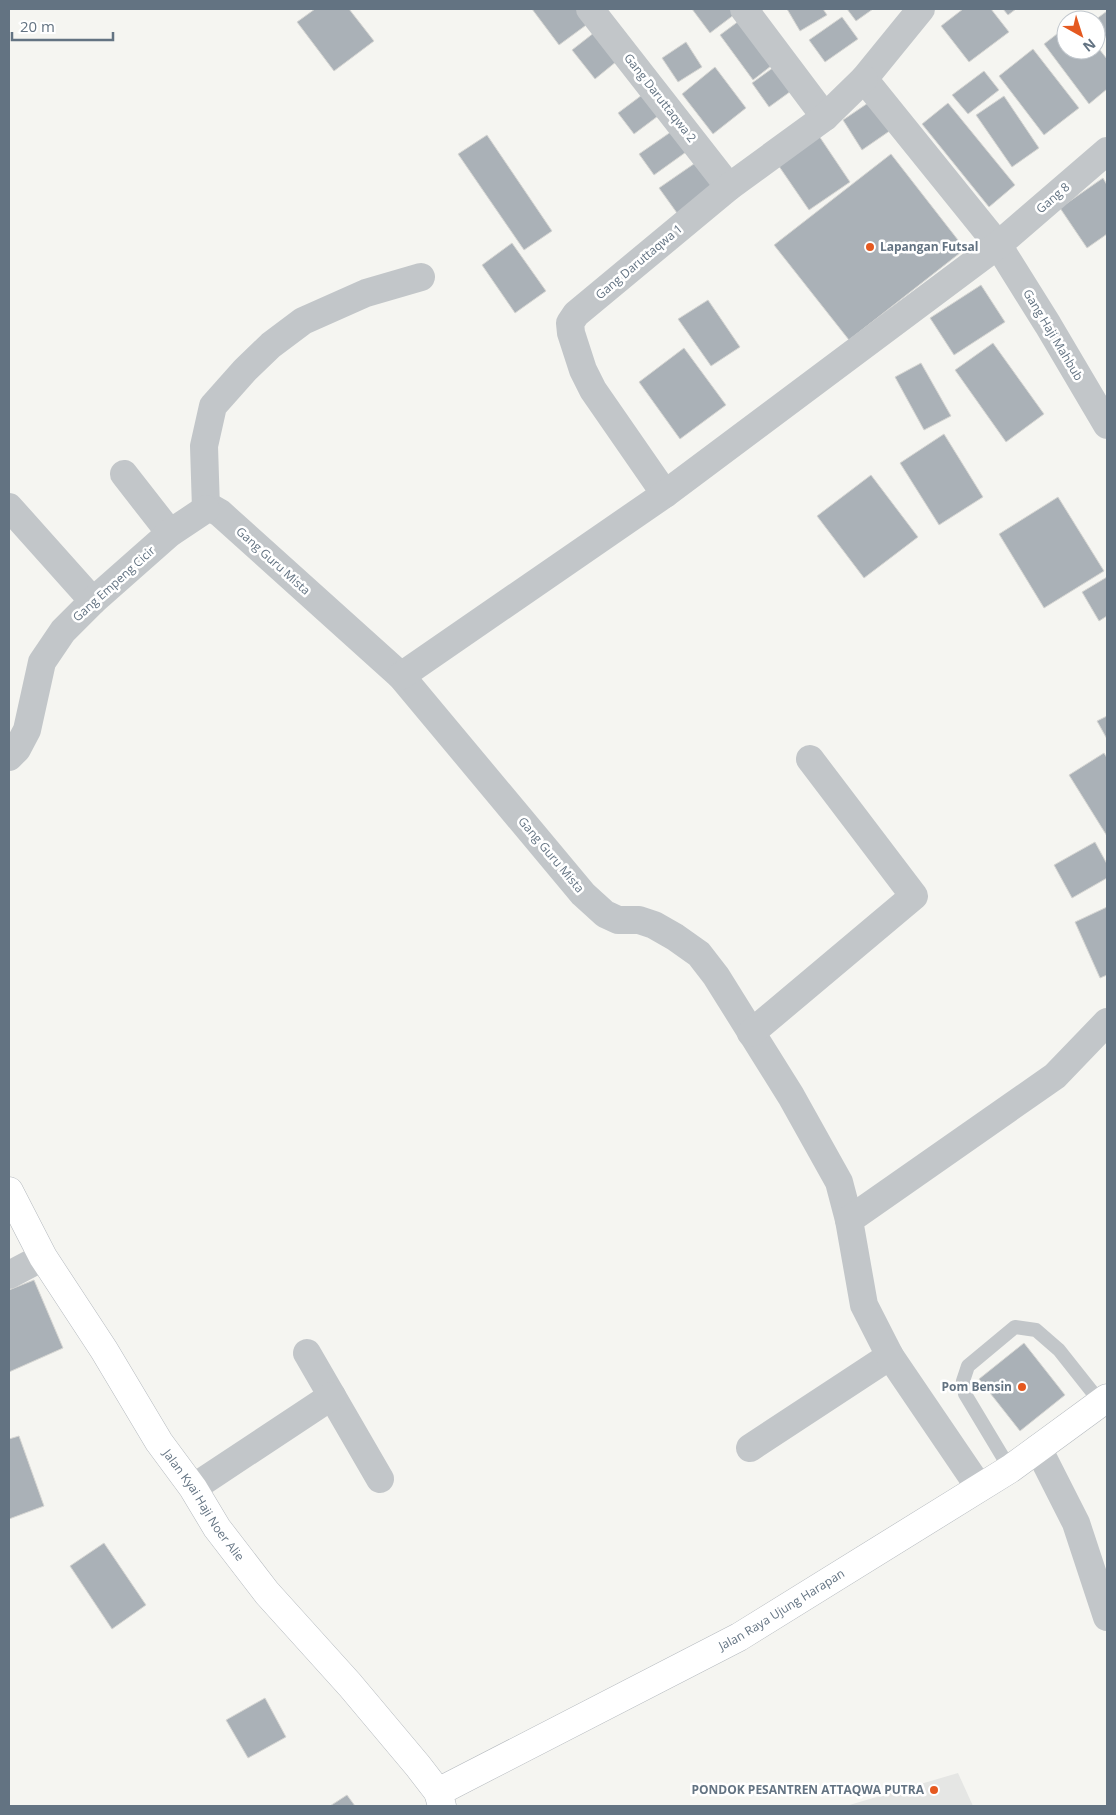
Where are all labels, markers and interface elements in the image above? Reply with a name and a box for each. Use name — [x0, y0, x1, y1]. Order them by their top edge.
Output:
scale bar — [12, 10, 114, 42]
north arrow — [1056, 10, 1106, 60]
text: 20 m — [20, 16, 55, 36]
text: N — [1079, 35, 1100, 56]
street label: Gang Daruttaqwa 2 — [620, 50, 701, 146]
street label: Gang 8 — [1032, 178, 1073, 217]
street label: Gang Daruttaqwa 1 — [592, 220, 686, 303]
place label: Lapangan Futsal — [880, 238, 978, 255]
marker: Lapangan Futsal — [864, 241, 876, 253]
street label: Gang Haji Mahbub — [1019, 286, 1087, 384]
street label: Gang Guru Mista — [233, 523, 314, 599]
street label: Gang Empeng Cicir — [69, 542, 159, 625]
street label: Gang Guru Mista — [515, 813, 588, 896]
place label: Pom Bensin — [942, 1378, 1012, 1395]
marker: Pom Bensin — [1016, 1381, 1028, 1393]
street label: Jalan Kyai Haji Noer Alie — [159, 1445, 249, 1565]
street label: Jalan Raya Ujung Harapan — [715, 1565, 848, 1655]
place label: PONDOK PESANTREN ATTAQWA PUTRA — [692, 1781, 925, 1798]
marker: PONDOK PESANTREN ATTAQWA PUTRA — [928, 1784, 940, 1796]

